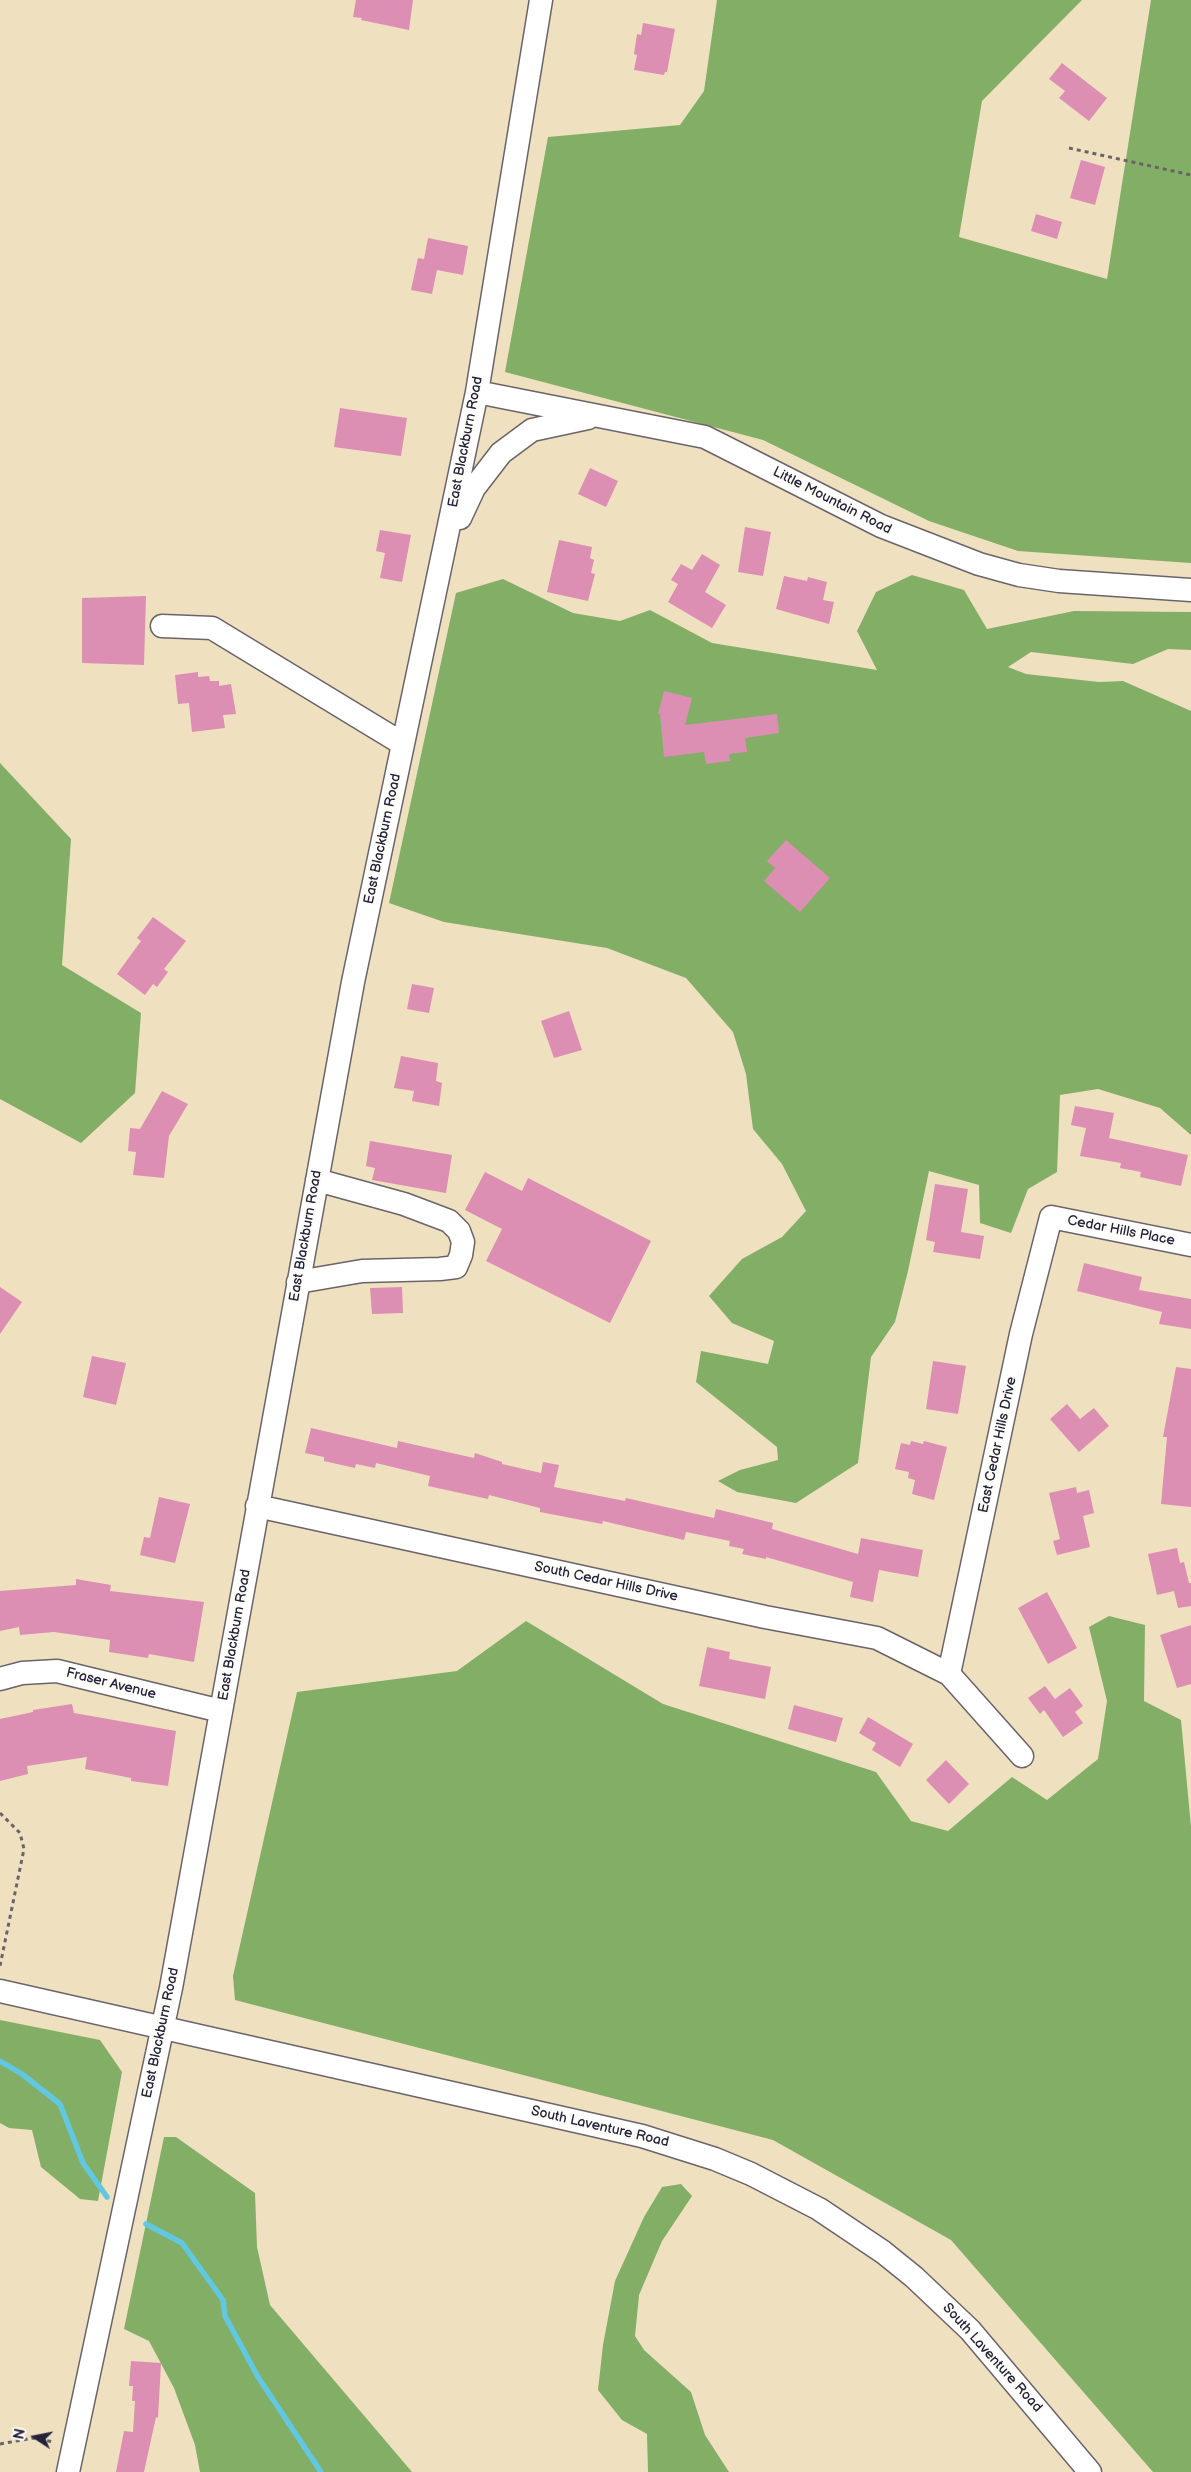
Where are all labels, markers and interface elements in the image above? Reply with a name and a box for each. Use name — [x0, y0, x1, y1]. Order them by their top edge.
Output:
street label: East Blackburn Road — [445, 375, 487, 509]
street label: Little Mountain Road — [770, 464, 894, 538]
street label: East Blackburn Road — [361, 772, 405, 906]
street label: East Blackburn Road — [286, 1169, 326, 1303]
street label: Cedar Hills Place — [1066, 1212, 1176, 1250]
street label: East Cedar Hills Drive — [975, 1375, 1021, 1515]
street label: South Cedar Hills Drive — [533, 1559, 679, 1605]
street label: East Blackburn Road — [215, 1568, 255, 1702]
street label: Fraser Avenue — [64, 1665, 158, 1703]
street label: East Blackburn Road — [139, 1966, 183, 2100]
street label: South Laventure Road — [529, 2103, 671, 2151]
street label: South Laventure Road — [939, 2300, 1045, 2416]
north arrow — [10, 2412, 60, 2462]
text: N — [10, 2427, 29, 2441]

